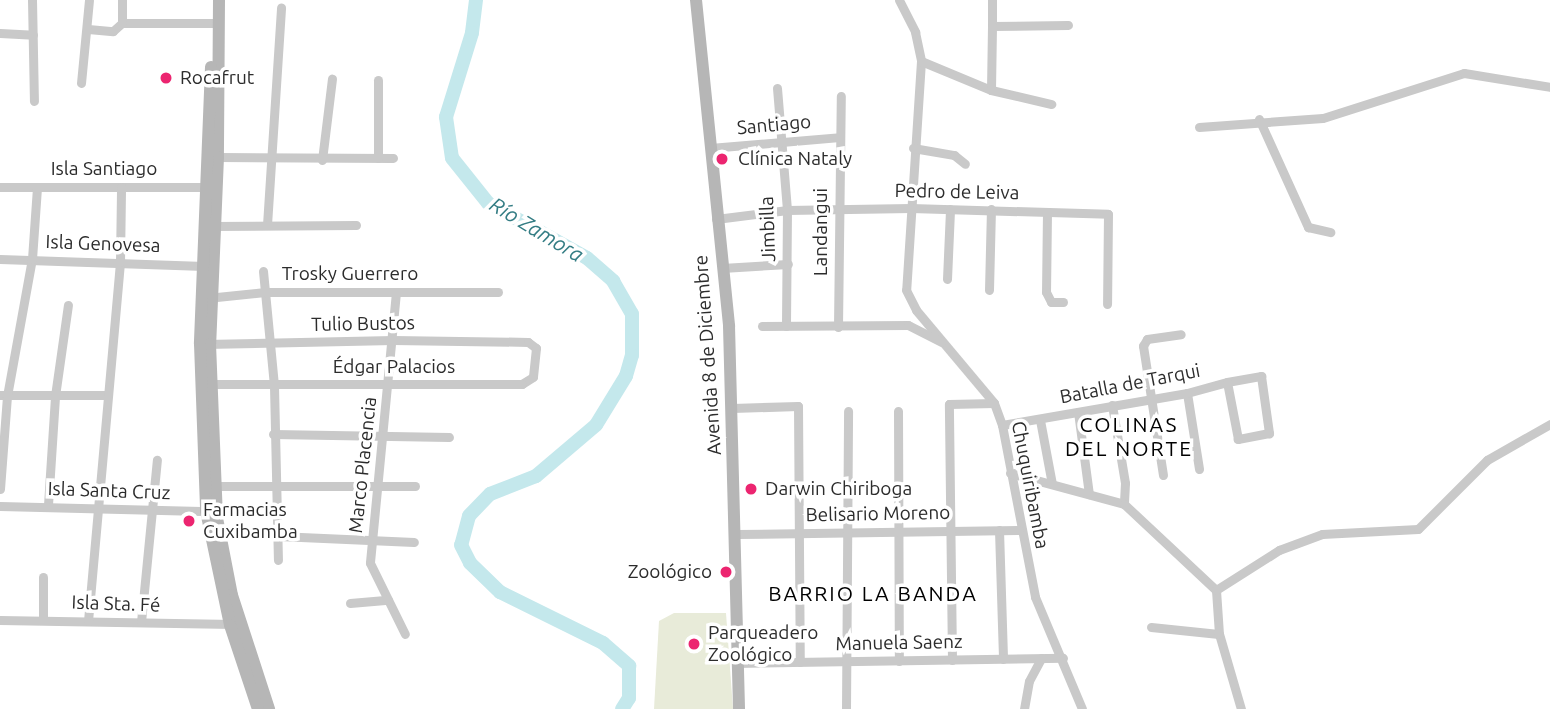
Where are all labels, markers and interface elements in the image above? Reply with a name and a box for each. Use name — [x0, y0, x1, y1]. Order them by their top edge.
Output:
place label: Rocafrut — [180, 67, 254, 89]
marker: Rocafrut — [158, 70, 174, 86]
street label: Santiago — [736, 110, 812, 140]
place label: Clínica Nataly — [738, 148, 852, 170]
marker: Clínica Nataly — [712, 149, 732, 169]
street label: Isla Santiago — [51, 158, 157, 180]
street label: Pedro de Leiva — [894, 180, 1020, 204]
street label: Landangui — [810, 188, 832, 276]
water label: Río Zamora — [486, 191, 588, 267]
street label: Jimbilla — [755, 196, 781, 262]
street label: Isla Genovesa — [45, 231, 161, 257]
street label: Avenida 8 de Diciembre — [690, 254, 726, 456]
street label: Trosky Guerrero — [282, 263, 418, 285]
street label: Tulio Bustos — [311, 312, 415, 336]
street label: Édgar Palacios — [333, 356, 455, 378]
street label: Batalla de Tarqui — [1058, 359, 1202, 409]
street label: Marco Placencia — [344, 396, 382, 534]
district label: COLINAS DEL NORTE — [1066, 411, 1192, 461]
street label: Chuquiribamba — [1006, 419, 1054, 551]
street label: Isla Santa Cruz — [47, 477, 171, 505]
place label: Darwin Chiriboga — [765, 478, 912, 500]
marker: Darwin Chiriboga — [743, 481, 759, 497]
place label: Farmacias Cuxibamba — [203, 499, 298, 543]
street label: Belisario Moreno — [805, 501, 951, 527]
marker: Farmacias Cuxibamba — [181, 513, 197, 529]
place label: Zoológico — [628, 561, 712, 583]
marker: Zoológico — [718, 564, 734, 580]
district label: BARRIO LA BANDA — [770, 580, 976, 606]
street label: Isla Sta. Fé — [71, 591, 161, 617]
place label: Parqueadero Zoológico — [708, 622, 818, 666]
street label: Manuela Saenz — [835, 630, 963, 656]
marker: Parqueadero Zoológico — [686, 636, 702, 652]

